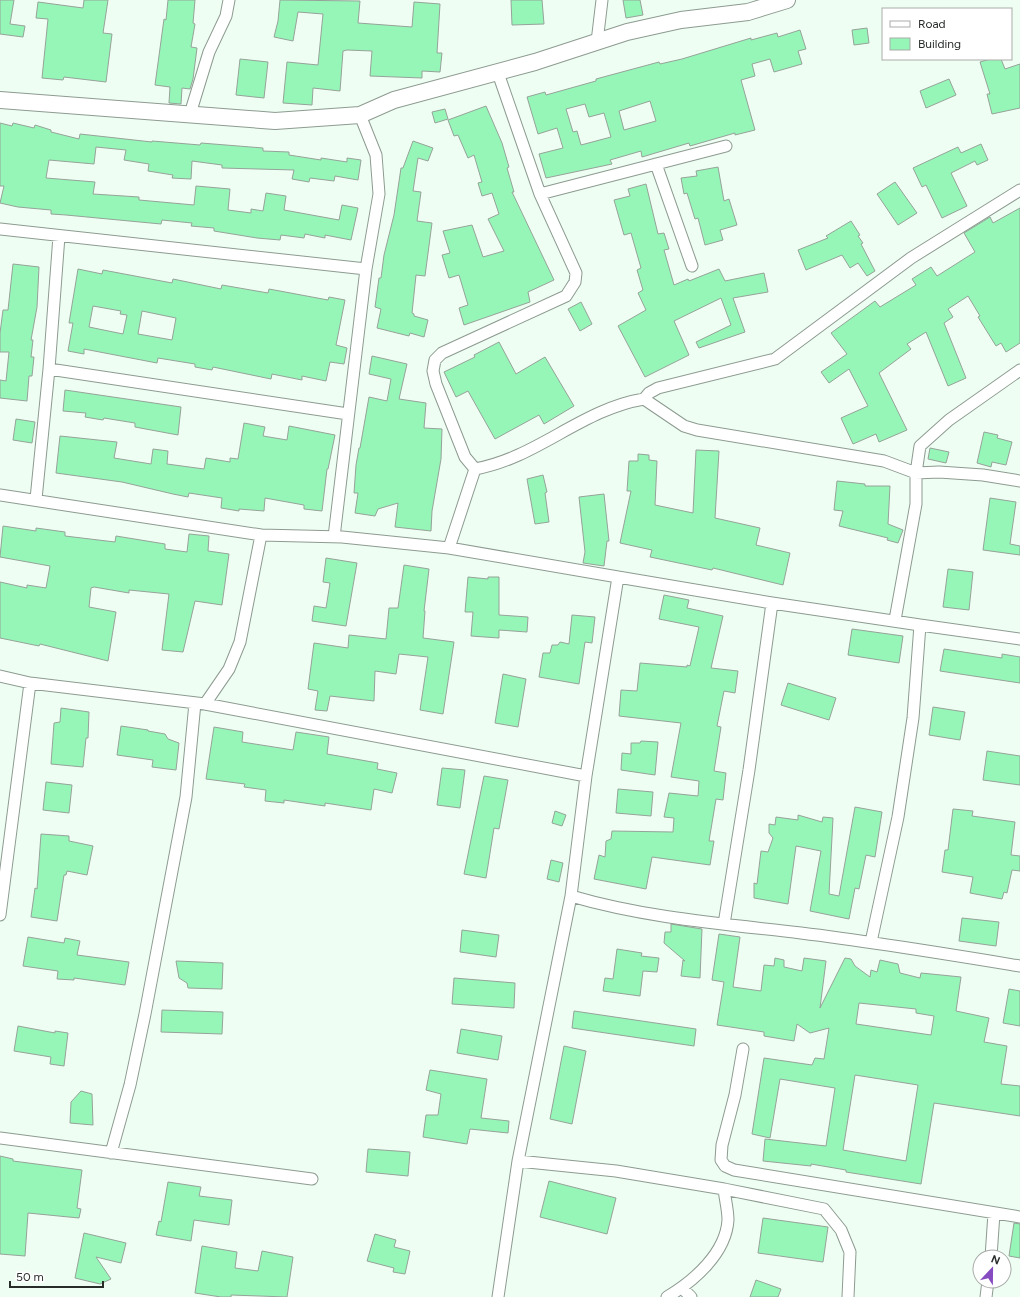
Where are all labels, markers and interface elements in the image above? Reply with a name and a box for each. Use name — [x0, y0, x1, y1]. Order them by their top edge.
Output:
legend — [882, 8, 1012, 60]
text: Road — [918, 17, 946, 31]
text: Building — [918, 37, 961, 51]
north arrow — [972, 1249, 1012, 1289]
text: N — [989, 1253, 1002, 1268]
scale bar — [10, 1263, 103, 1289]
text: 50 m — [16, 1270, 44, 1284]

